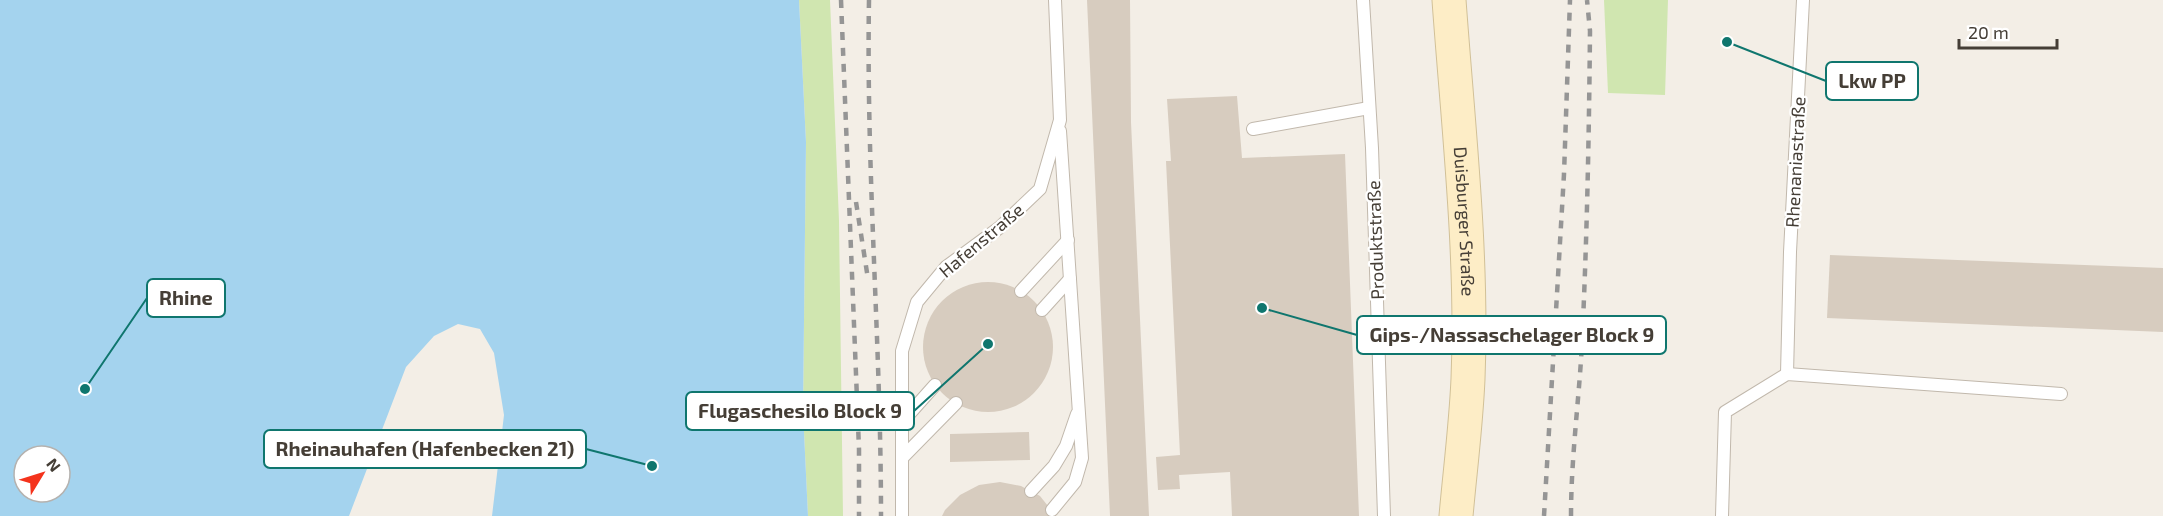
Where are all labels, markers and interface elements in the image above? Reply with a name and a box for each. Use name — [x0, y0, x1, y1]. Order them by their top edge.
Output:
scale bar — [1959, 12, 2056, 50]
text: 20 m — [1968, 21, 2009, 43]
callout: Lkw PP — [1826, 62, 1918, 100]
text: Lkw PP — [1838, 68, 1906, 92]
street label: Rhenaniastraße — [1781, 96, 1809, 228]
street label: Duisburger Straße — [1450, 146, 1480, 296]
street label: Produktstraße — [1362, 180, 1388, 300]
street label: Hafenstraße — [934, 198, 1028, 282]
callout: Rhine — [147, 279, 225, 317]
text: Rhine — [159, 285, 213, 309]
callout: Gips-/Nassaschelager Block 9 — [1357, 316, 1666, 354]
text: Gips-/Nassaschelager Block 9 — [1370, 322, 1654, 346]
callout: Flugaschesilo Block 9 — [686, 392, 914, 430]
text: Flugaschesilo Block 9 — [698, 398, 902, 422]
callout: Rheinauhafen (Hafenbecken 21) — [264, 430, 586, 468]
text: Rheinauhafen (Hafenbecken 21) — [276, 436, 574, 460]
north arrow — [12, 444, 72, 504]
text: N — [43, 454, 65, 475]

